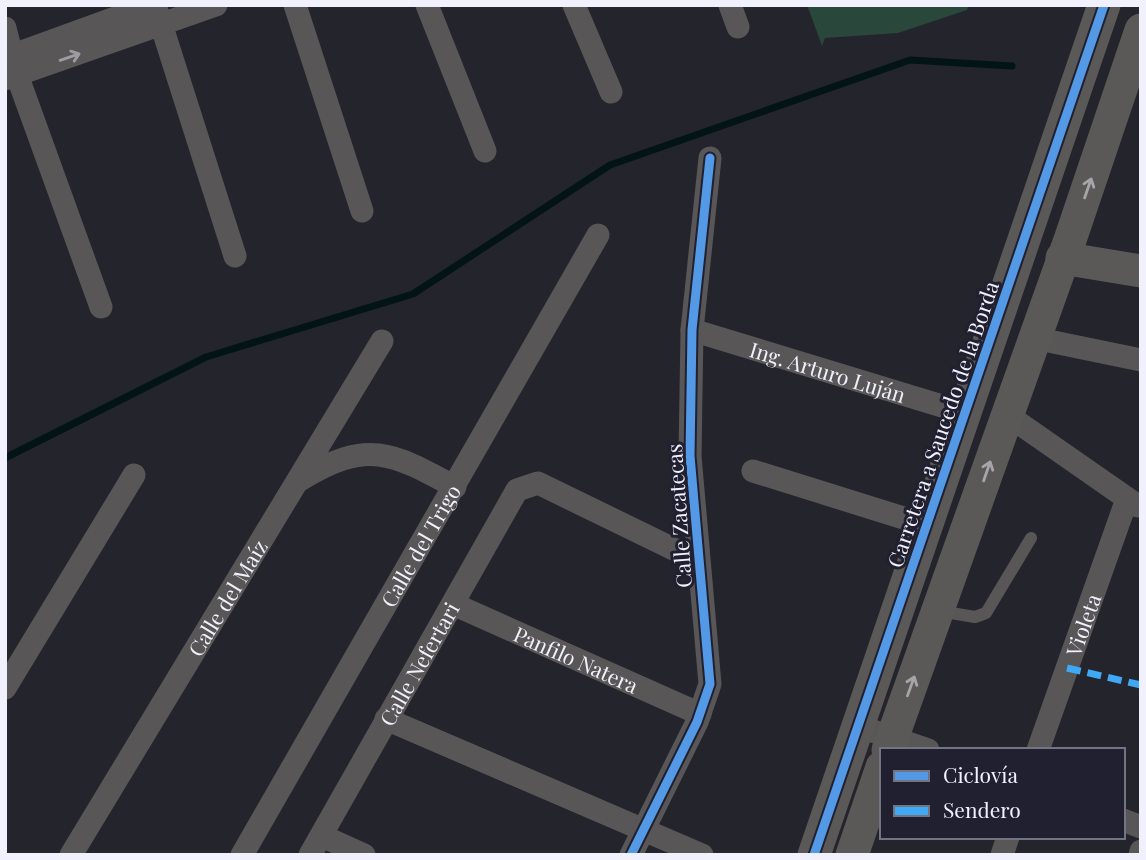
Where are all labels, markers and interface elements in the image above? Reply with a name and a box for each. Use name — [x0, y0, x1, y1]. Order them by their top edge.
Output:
one-way arrow — [58, 50, 80, 62]
one-way arrow — [1083, 177, 1095, 199]
street label: Carretera a Saucedo de la Borda — [880, 277, 1004, 571]
street label: Ing. Arturo Luján — [747, 334, 910, 408]
street label: Calle Zacatecas — [659, 443, 697, 589]
one-way arrow — [981, 460, 994, 482]
street label: Calle del Trigo — [373, 479, 466, 612]
street label: Calle del Maíz — [181, 534, 273, 661]
street label: Violeta — [1058, 589, 1107, 661]
street label: Calle Nefertari — [372, 597, 465, 730]
street label: Panfilo Natera — [510, 619, 643, 699]
one-way arrow — [906, 675, 919, 697]
legend — [880, 748, 1125, 839]
text: Ciclovía — [943, 760, 1018, 788]
text: Sendero — [943, 795, 1021, 823]

